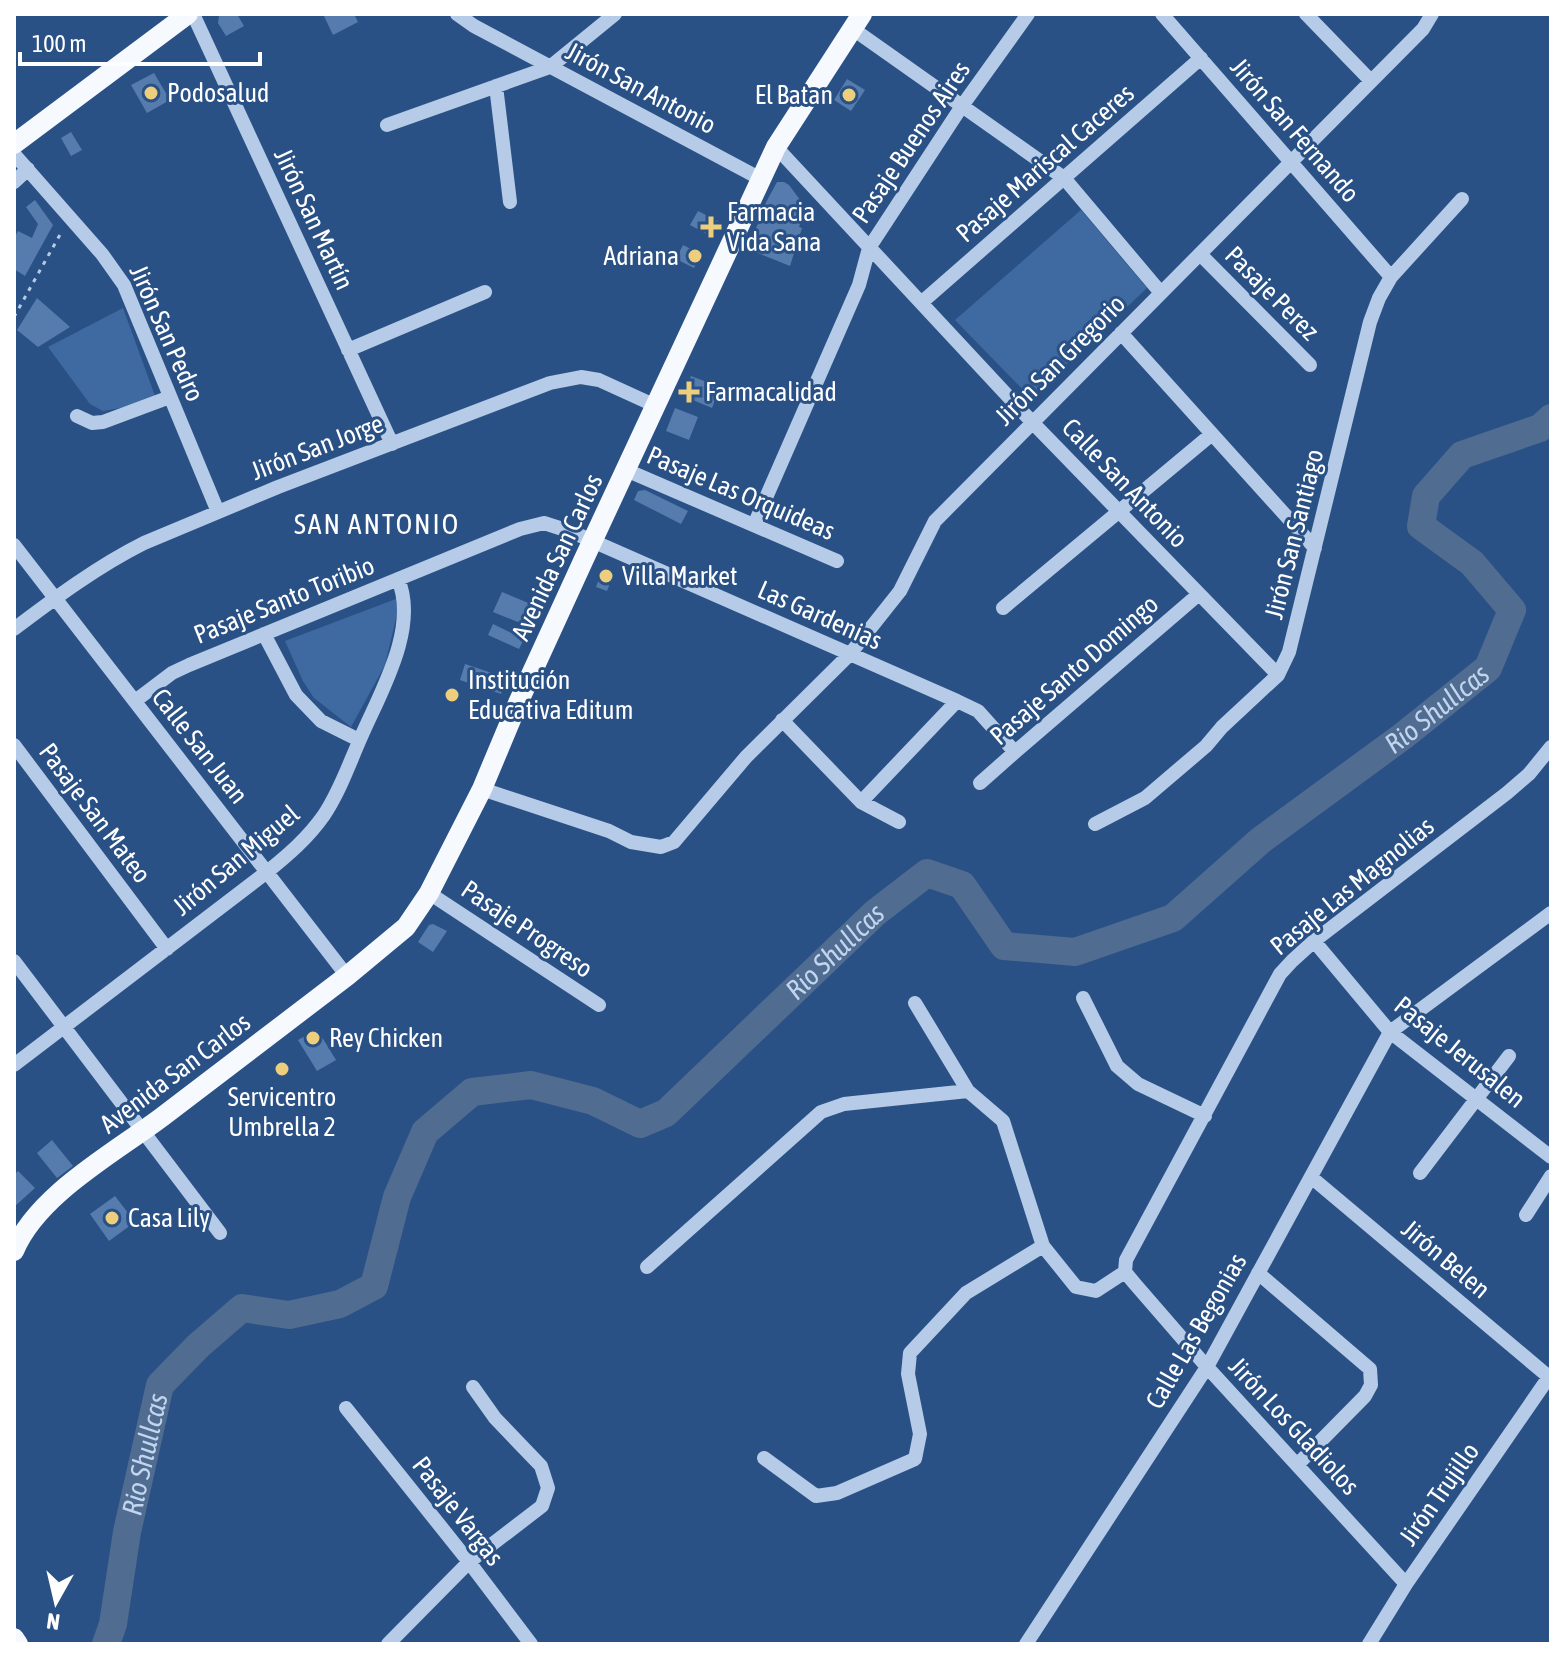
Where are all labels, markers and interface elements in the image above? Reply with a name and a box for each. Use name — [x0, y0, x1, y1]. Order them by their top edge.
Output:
scale bar — [20, 16, 260, 66]
text: 100 m — [32, 30, 86, 57]
street label: Jirón San Antonio — [561, 36, 721, 140]
street label: Jirón San Fernando — [1224, 52, 1366, 208]
street label: Pasaje Buenos Aires — [846, 55, 976, 229]
place label: Podosalud — [167, 78, 269, 108]
street label: Pasaje Mariscal Caceres — [950, 78, 1140, 248]
place label: El Batan — [755, 80, 833, 110]
marker: Podosalud — [142, 84, 160, 102]
marker: El Batan — [840, 86, 858, 104]
street label: Jirón San Martín — [268, 144, 360, 294]
place label: Farmacia Vida Sana — [727, 197, 821, 257]
marker: Farmacia Vida Sana — [702, 218, 720, 236]
street label: Pasaje Perez — [1219, 240, 1325, 346]
place label: Adriana — [603, 241, 679, 271]
marker: Adriana — [686, 247, 704, 265]
street label: Jirón San Pedro — [124, 260, 210, 406]
street label: Jirón San Gregorio — [989, 289, 1131, 431]
place label: Farmacalidad — [705, 377, 837, 407]
marker: Farmacalidad — [680, 383, 698, 401]
street label: Jirón San Jorge — [247, 408, 387, 486]
street label: Calle San Antonio — [1056, 412, 1194, 554]
street label: Pasaje Las Orquideas — [643, 440, 839, 546]
street label: Jirón San Santiago — [1258, 446, 1330, 622]
street label: Avenida San Carlos — [505, 469, 609, 645]
district label: SAN ANTONIO — [294, 508, 460, 540]
street label: Pasaje Santo Toribio — [189, 550, 379, 650]
place label: Villa Market — [622, 561, 738, 591]
marker: Villa Market — [597, 567, 615, 585]
street label: Las Gardenias — [753, 574, 887, 656]
street label: Pasaje Santo Domingo — [984, 589, 1164, 751]
water label: Rio Shullcas — [1378, 658, 1495, 760]
place label: Institución Educativa Editum — [468, 665, 633, 725]
street label: Calle San Juan — [146, 683, 254, 809]
marker: Institución Educativa Editum — [443, 686, 461, 704]
street label: Pasaje San Mateo — [33, 737, 157, 889]
street label: Jirón San Miguel — [167, 799, 305, 921]
street label: Pasaje Las Magnolias — [1264, 811, 1440, 961]
street label: Pasaje Progreso — [456, 874, 598, 984]
water label: Rio Shullcas — [779, 896, 890, 1006]
street label: Pasaje Jerusalen — [1389, 990, 1531, 1114]
street label: Avenida San Carlos — [94, 1007, 256, 1139]
place label: Rey Chicken — [329, 1023, 443, 1053]
marker: Rey Chicken — [304, 1029, 322, 1047]
marker: Servicentro Umbrella 2 — [273, 1060, 291, 1078]
place label: Servicentro Umbrella 2 — [228, 1082, 336, 1142]
place label: Casa Lily — [128, 1203, 210, 1233]
marker: Casa Lily — [103, 1209, 121, 1227]
street label: Jirón Belen — [1396, 1214, 1496, 1304]
street label: Calle Las Begonias — [1139, 1248, 1253, 1414]
street label: Jirón Los Gladiolos — [1223, 1351, 1365, 1501]
water label: Rio Shullcas — [115, 1390, 174, 1518]
street label: Jirón Trujillo — [1393, 1437, 1485, 1551]
street label: Pasaje Vargas — [406, 1451, 510, 1571]
north arrow — [16, 1562, 96, 1642]
text: N — [45, 1608, 61, 1636]

